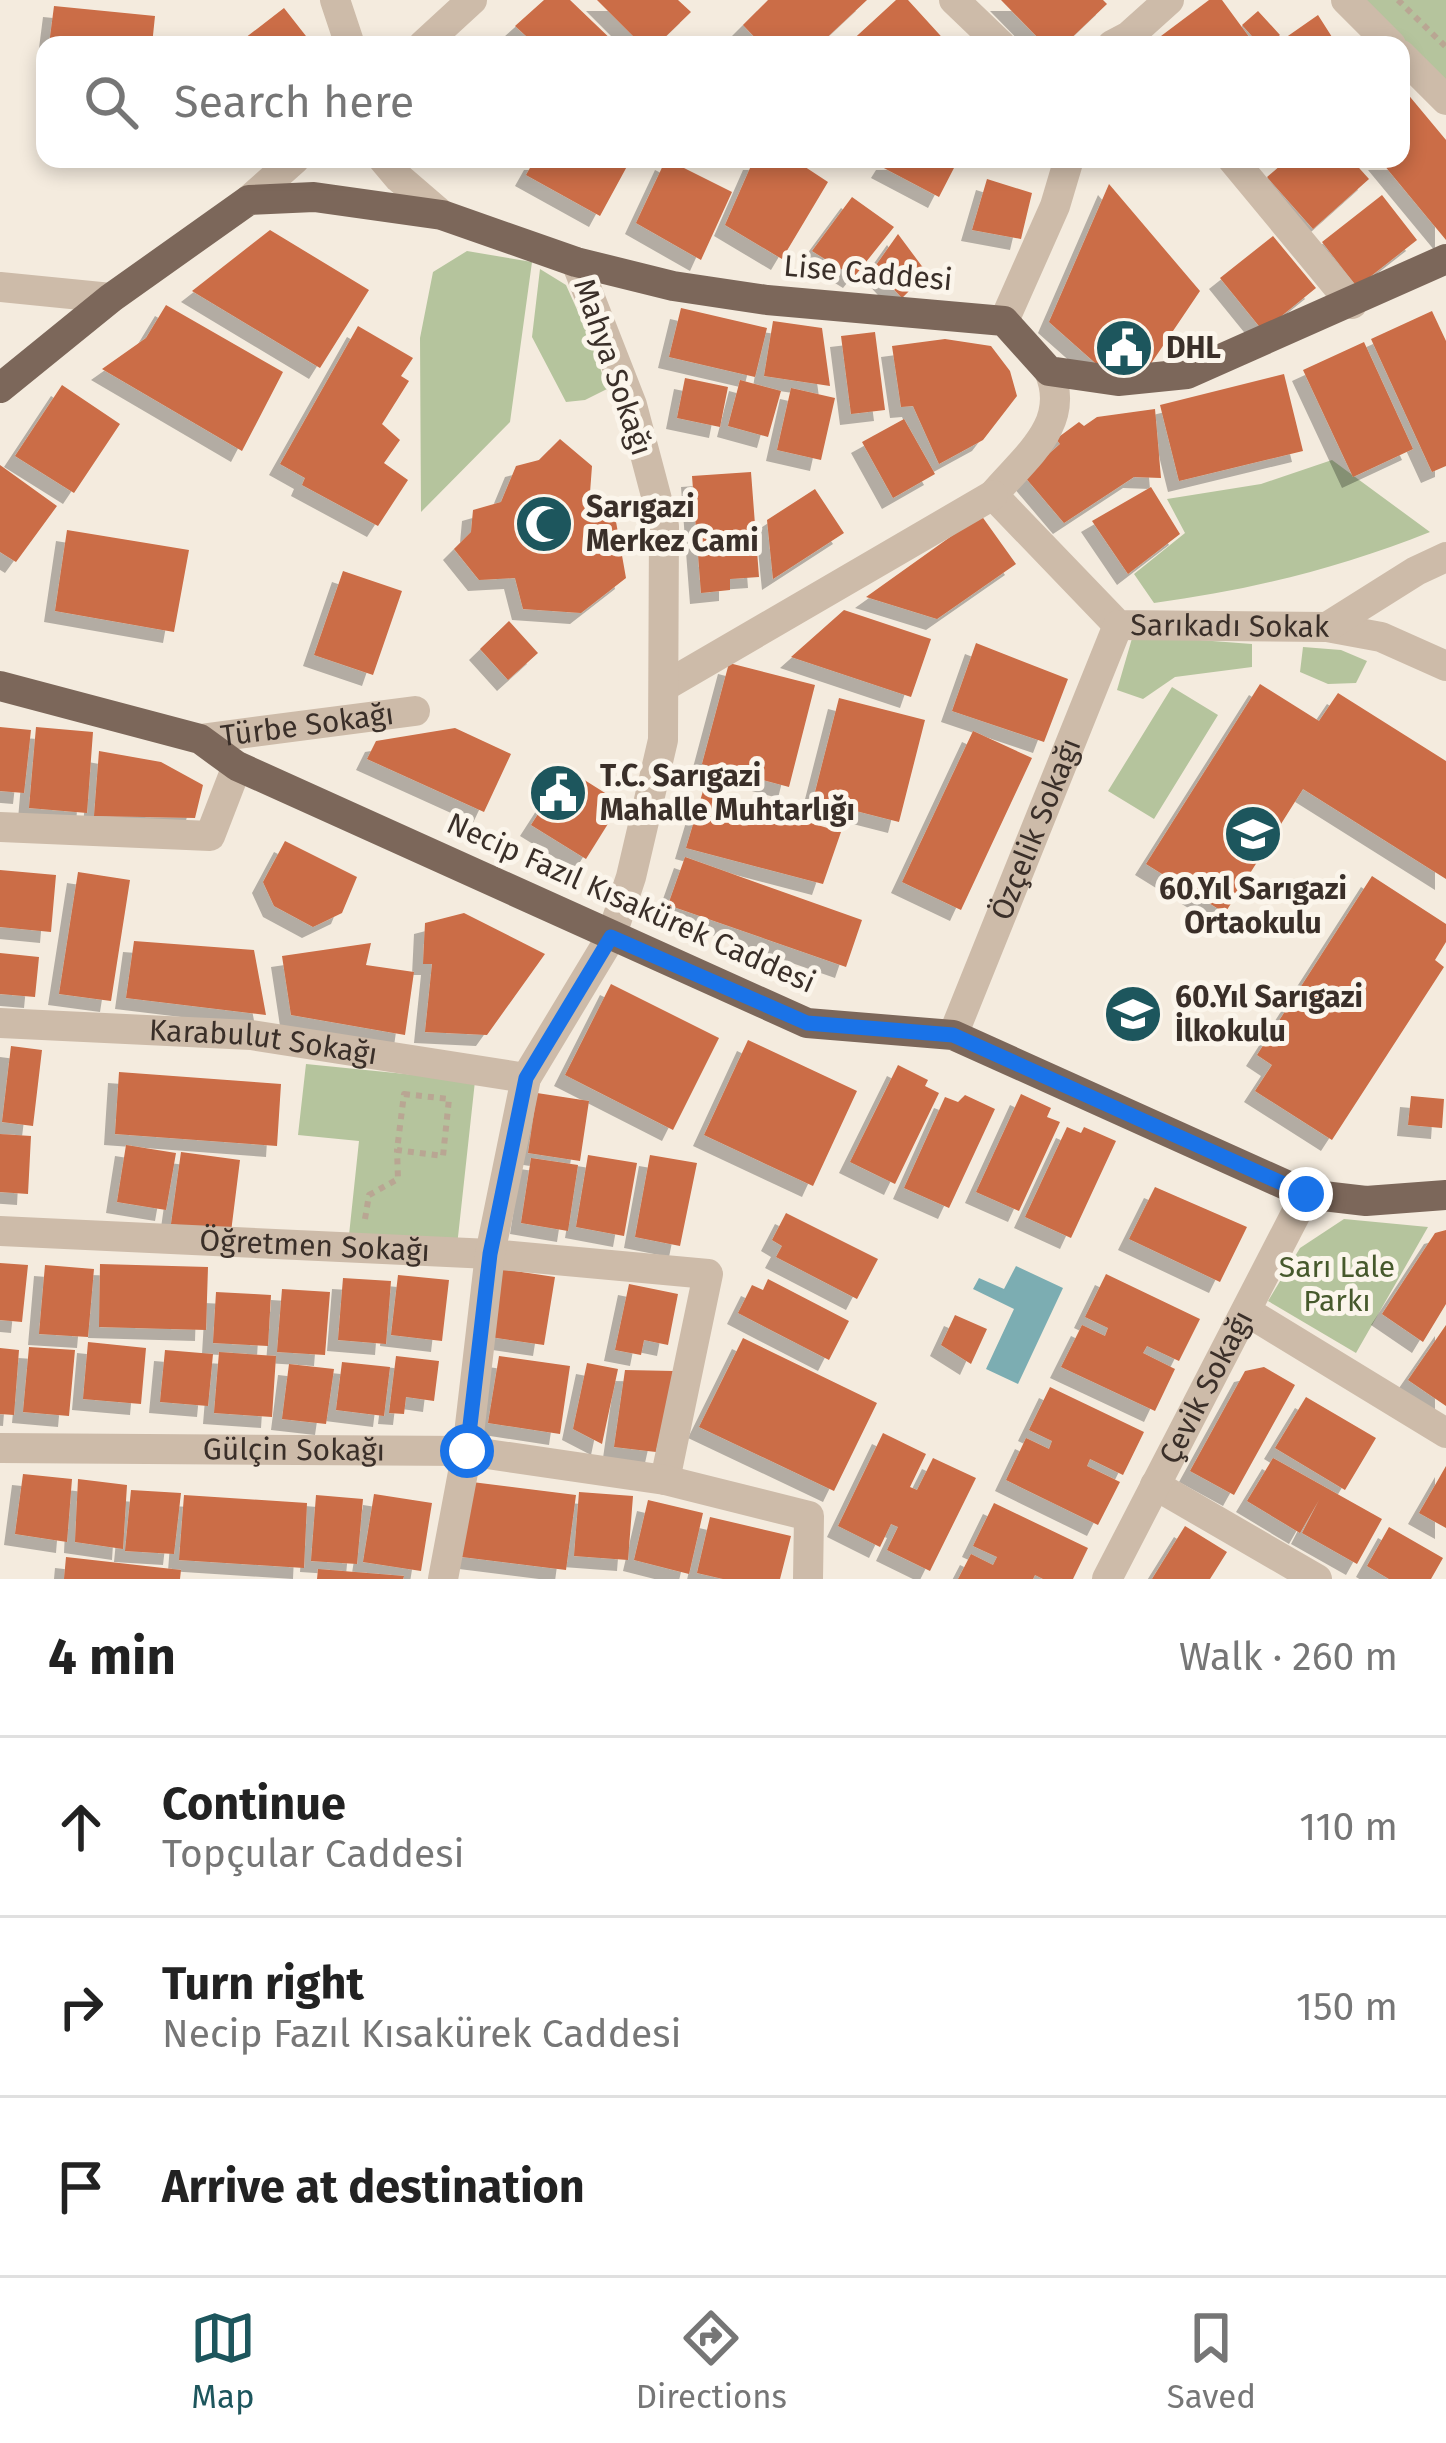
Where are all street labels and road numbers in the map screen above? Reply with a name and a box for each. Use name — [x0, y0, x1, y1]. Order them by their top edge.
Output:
street label: Lise Caddesi — [782, 248, 954, 298]
street label: Mahya Sokağı — [566, 274, 660, 460]
street label: Sarıkadı Sokak — [1130, 607, 1330, 645]
street label: Türbe Sokağı — [218, 696, 396, 754]
street label: Özçelik Sokağı — [983, 733, 1089, 925]
street label: Necip Fazıl Kısakürek Caddesi — [441, 805, 821, 1001]
street label: Karabulut Sokağı — [148, 1012, 380, 1073]
street label: Öğretmen Sokağı — [199, 1222, 431, 1269]
street label: Çevik Sokağı — [1152, 1304, 1261, 1470]
street label: Gülçin Sokağı — [203, 1431, 385, 1468]

